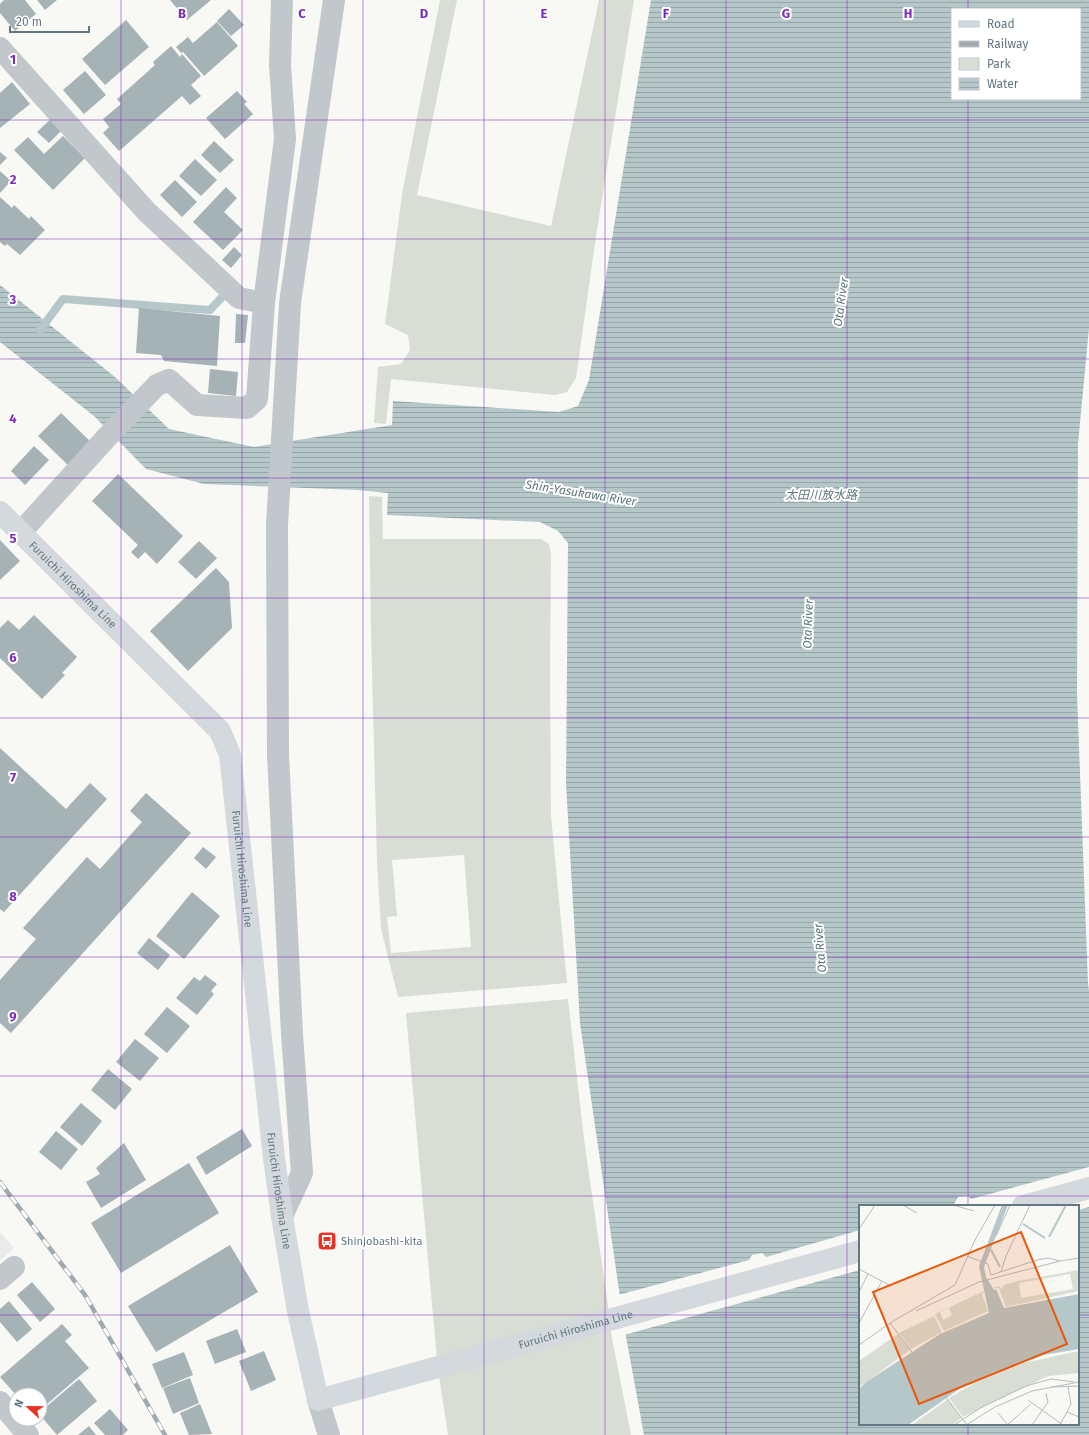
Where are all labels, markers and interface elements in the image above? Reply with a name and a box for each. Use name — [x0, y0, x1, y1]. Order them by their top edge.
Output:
text: B — [178, 6, 186, 21]
text: C — [298, 6, 306, 21]
text: D — [420, 6, 429, 21]
text: E — [541, 6, 548, 21]
text: F — [663, 6, 670, 21]
text: G — [782, 6, 790, 21]
text: H — [904, 6, 912, 21]
scale bar — [10, 8, 89, 34]
legend — [951, 8, 1081, 100]
text: 20 m — [16, 15, 42, 29]
text: Road — [987, 17, 1015, 31]
text: Railway — [987, 37, 1028, 51]
text: 1 — [10, 52, 16, 67]
text: Park — [987, 57, 1011, 71]
text: Water — [987, 77, 1019, 91]
text: 2 — [10, 172, 17, 187]
water label: Ota River — [831, 276, 851, 327]
text: 3 — [9, 292, 17, 307]
text: 4 — [9, 411, 17, 426]
water label: Shin-Yasukawa River — [524, 477, 638, 509]
water label: 太田川放水路 — [785, 488, 858, 502]
text: 5 — [10, 531, 17, 546]
street label: Furuichi Hiroshima Line — [26, 539, 119, 631]
water label: Ota River — [800, 599, 816, 649]
text: 6 — [9, 650, 17, 665]
text: 7 — [10, 770, 16, 785]
street label: Furuichi Hiroshima Line — [229, 810, 255, 928]
text: 8 — [9, 889, 17, 904]
water label: Ota River — [811, 922, 829, 973]
text: 9 — [9, 1009, 17, 1024]
street label: Furuichi Hiroshima Line — [264, 1132, 294, 1250]
inset map — [859, 1205, 1079, 1425]
bus stop icon: Shinjobashi-kita — [316, 1230, 338, 1252]
place label: Shinjobashi-kita — [341, 1235, 423, 1248]
street label: Furuichi Hiroshima Line — [517, 1308, 634, 1352]
north arrow — [8, 1387, 48, 1427]
text: N — [12, 1398, 27, 1409]

